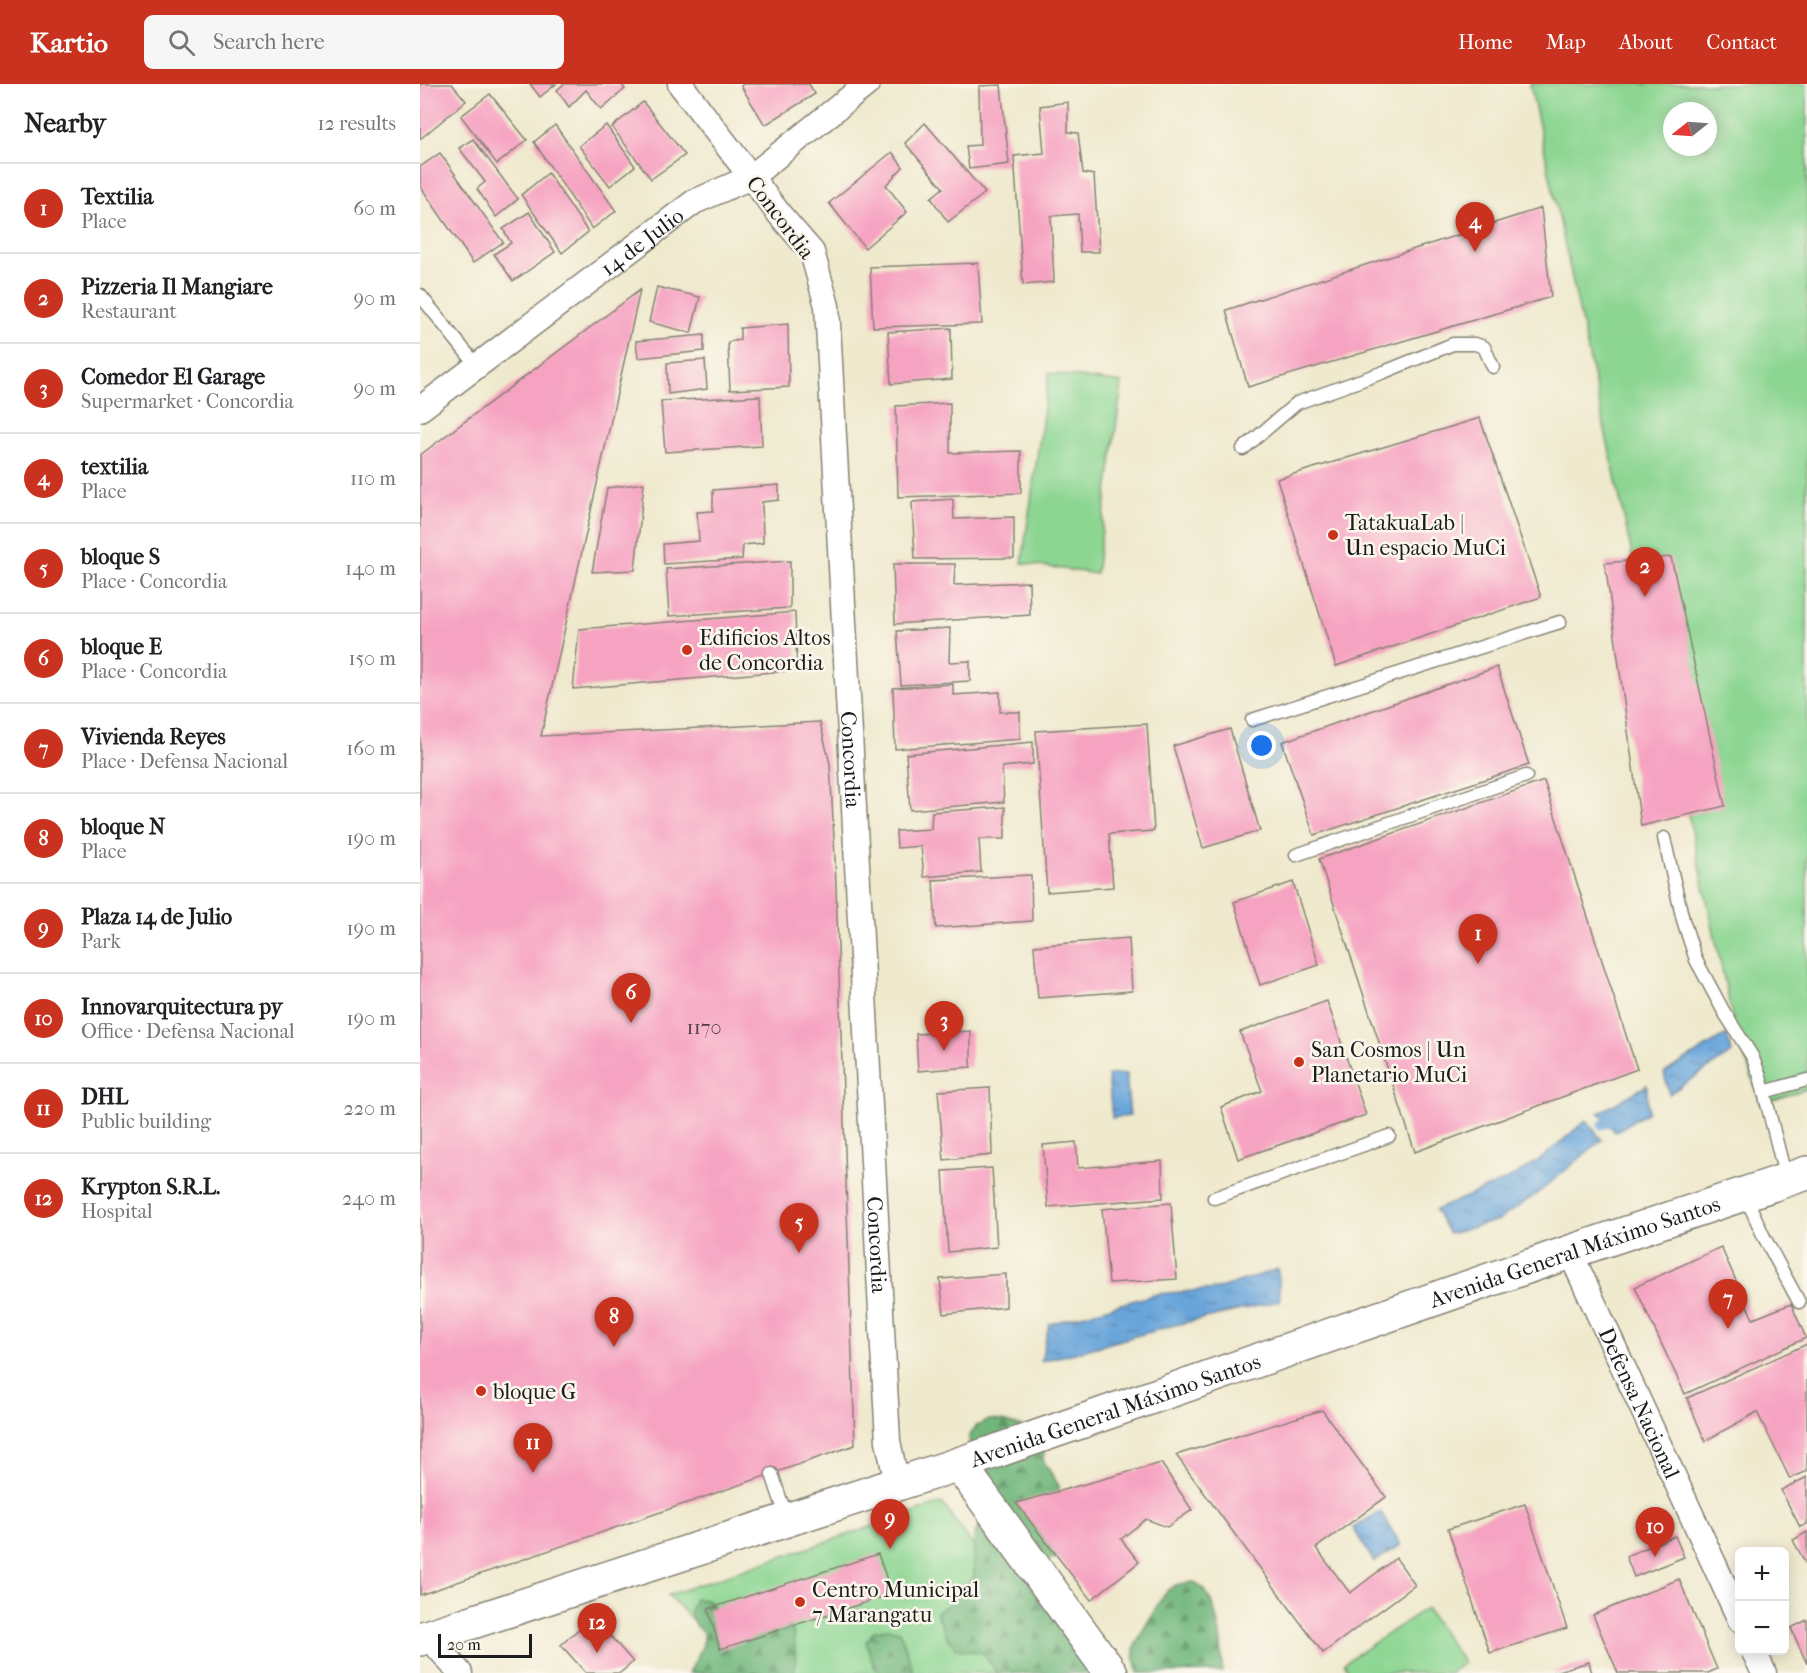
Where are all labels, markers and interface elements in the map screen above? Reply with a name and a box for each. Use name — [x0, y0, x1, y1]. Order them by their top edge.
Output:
search box — [144, 15, 564, 69]
text: Kartio — [30, 26, 108, 59]
icon: search — [165, 26, 198, 59]
text: Search here — [213, 29, 325, 55]
text: Home — [1458, 30, 1513, 54]
text: Map — [1546, 30, 1586, 54]
text: About — [1619, 30, 1673, 54]
text: Contact — [1706, 30, 1777, 54]
north arrow — [1663, 102, 1717, 156]
text: Nearby — [24, 108, 106, 139]
text: 12 results — [317, 112, 396, 135]
street label: Concordia — [741, 171, 820, 265]
text: Textilia — [81, 184, 153, 210]
text: 1 — [40, 197, 47, 220]
text: 60 m — [353, 197, 396, 220]
pin: 4 — [1456, 202, 1494, 252]
street label: 14 de Julio — [596, 203, 689, 282]
text: Place — [81, 210, 127, 233]
text: Pizzeria Il Mangiare — [81, 274, 273, 300]
text: 2 — [38, 287, 49, 310]
text: 90 m — [354, 287, 396, 310]
text: Restaurant — [81, 300, 177, 323]
text: Comedor El Garage — [81, 364, 265, 390]
text: 3 — [39, 377, 48, 400]
text: 90 m — [354, 377, 396, 400]
text: Supermarket · Concordia — [81, 390, 294, 413]
text: textilia — [81, 454, 148, 480]
text: 4 — [38, 467, 49, 490]
text: 110 m — [350, 467, 396, 490]
text: Place — [81, 480, 127, 503]
place label: TatakuaLab | Un espacio MuCi — [1345, 510, 1507, 561]
marker: TatakuaLab | Un espacio MuCi — [1326, 528, 1340, 542]
text: bloque S — [81, 544, 160, 570]
pin: 2 — [1626, 548, 1664, 597]
text: 5 — [39, 557, 48, 580]
text: 140 m — [345, 557, 396, 580]
text: Place · Concordia — [81, 570, 227, 593]
place label: Edificios Altos de Concordia — [699, 625, 831, 676]
text: bloque E — [81, 634, 162, 660]
marker: Edificios Altos de Concordia — [680, 643, 694, 657]
text: 6 — [38, 647, 49, 670]
text: 150 m — [348, 647, 396, 670]
text: Place · Concordia — [81, 660, 227, 683]
street label: Concordia — [835, 710, 866, 810]
text: Vivienda Reyes — [81, 724, 226, 750]
your location — [1247, 731, 1276, 760]
text: 7 — [39, 737, 48, 760]
text: 160 m — [346, 737, 396, 760]
text: Place · Defensa Nacional — [81, 750, 288, 773]
text: bloque N — [81, 814, 165, 840]
text: 8 — [38, 827, 49, 850]
text: 190 m — [346, 827, 396, 850]
text: Place — [81, 840, 127, 863]
text: Plaza 14 de Julio — [81, 904, 232, 930]
pin: 1 — [1458, 914, 1498, 964]
text: 9 — [38, 917, 49, 940]
text: 190 m — [346, 917, 396, 940]
text: Park — [81, 930, 121, 953]
pin: 6 — [612, 974, 650, 1023]
text: Innovarquitectura py — [81, 994, 282, 1020]
pin: 3 — [924, 1002, 964, 1051]
text: 10 — [34, 1007, 53, 1030]
text: 190 m — [346, 1007, 396, 1030]
house number: 1170 — [687, 1016, 721, 1039]
text: Office · Defensa Nacional — [81, 1020, 294, 1043]
place label: San Cosmos | Un Planetario MuCi — [1311, 1037, 1468, 1088]
marker: San Cosmos | Un Planetario MuCi — [1292, 1055, 1306, 1069]
text: DHL — [81, 1084, 128, 1110]
text: 11 — [36, 1097, 51, 1120]
text: 220 m — [343, 1097, 396, 1120]
text: Public building — [81, 1110, 211, 1133]
text: Krypton S.R.L. — [81, 1174, 220, 1200]
text: 12 — [35, 1187, 52, 1210]
text: 240 m — [342, 1187, 396, 1210]
street label: Avenida General Máximo Santos — [1425, 1191, 1724, 1314]
street label: Concordia — [861, 1196, 892, 1295]
text: Hospital — [81, 1200, 153, 1223]
pin: 5 — [780, 1204, 818, 1253]
pin: 7 — [1708, 1280, 1748, 1329]
pin: 8 — [594, 1298, 634, 1347]
street label: Defensa Nacional — [1593, 1323, 1685, 1483]
street label: Avenida General Máximo Santos — [966, 1348, 1264, 1473]
place label: bloque G — [492, 1379, 576, 1405]
marker: bloque G — [474, 1384, 488, 1398]
pin: 11 — [514, 1424, 552, 1473]
pin: 9 — [870, 1500, 910, 1549]
pin: 10 — [1636, 1508, 1674, 1557]
map controls — [1735, 1547, 1789, 1655]
button: + — [1735, 1547, 1789, 1601]
place label: Centro Municipal 7 Marangatu — [812, 1577, 979, 1628]
marker: Centro Municipal 7 Marangatu — [793, 1595, 807, 1609]
button: − — [1735, 1601, 1789, 1655]
pin: 12 — [578, 1604, 616, 1653]
scale bar — [438, 1631, 532, 1658]
text: 20 m — [447, 1635, 481, 1654]

